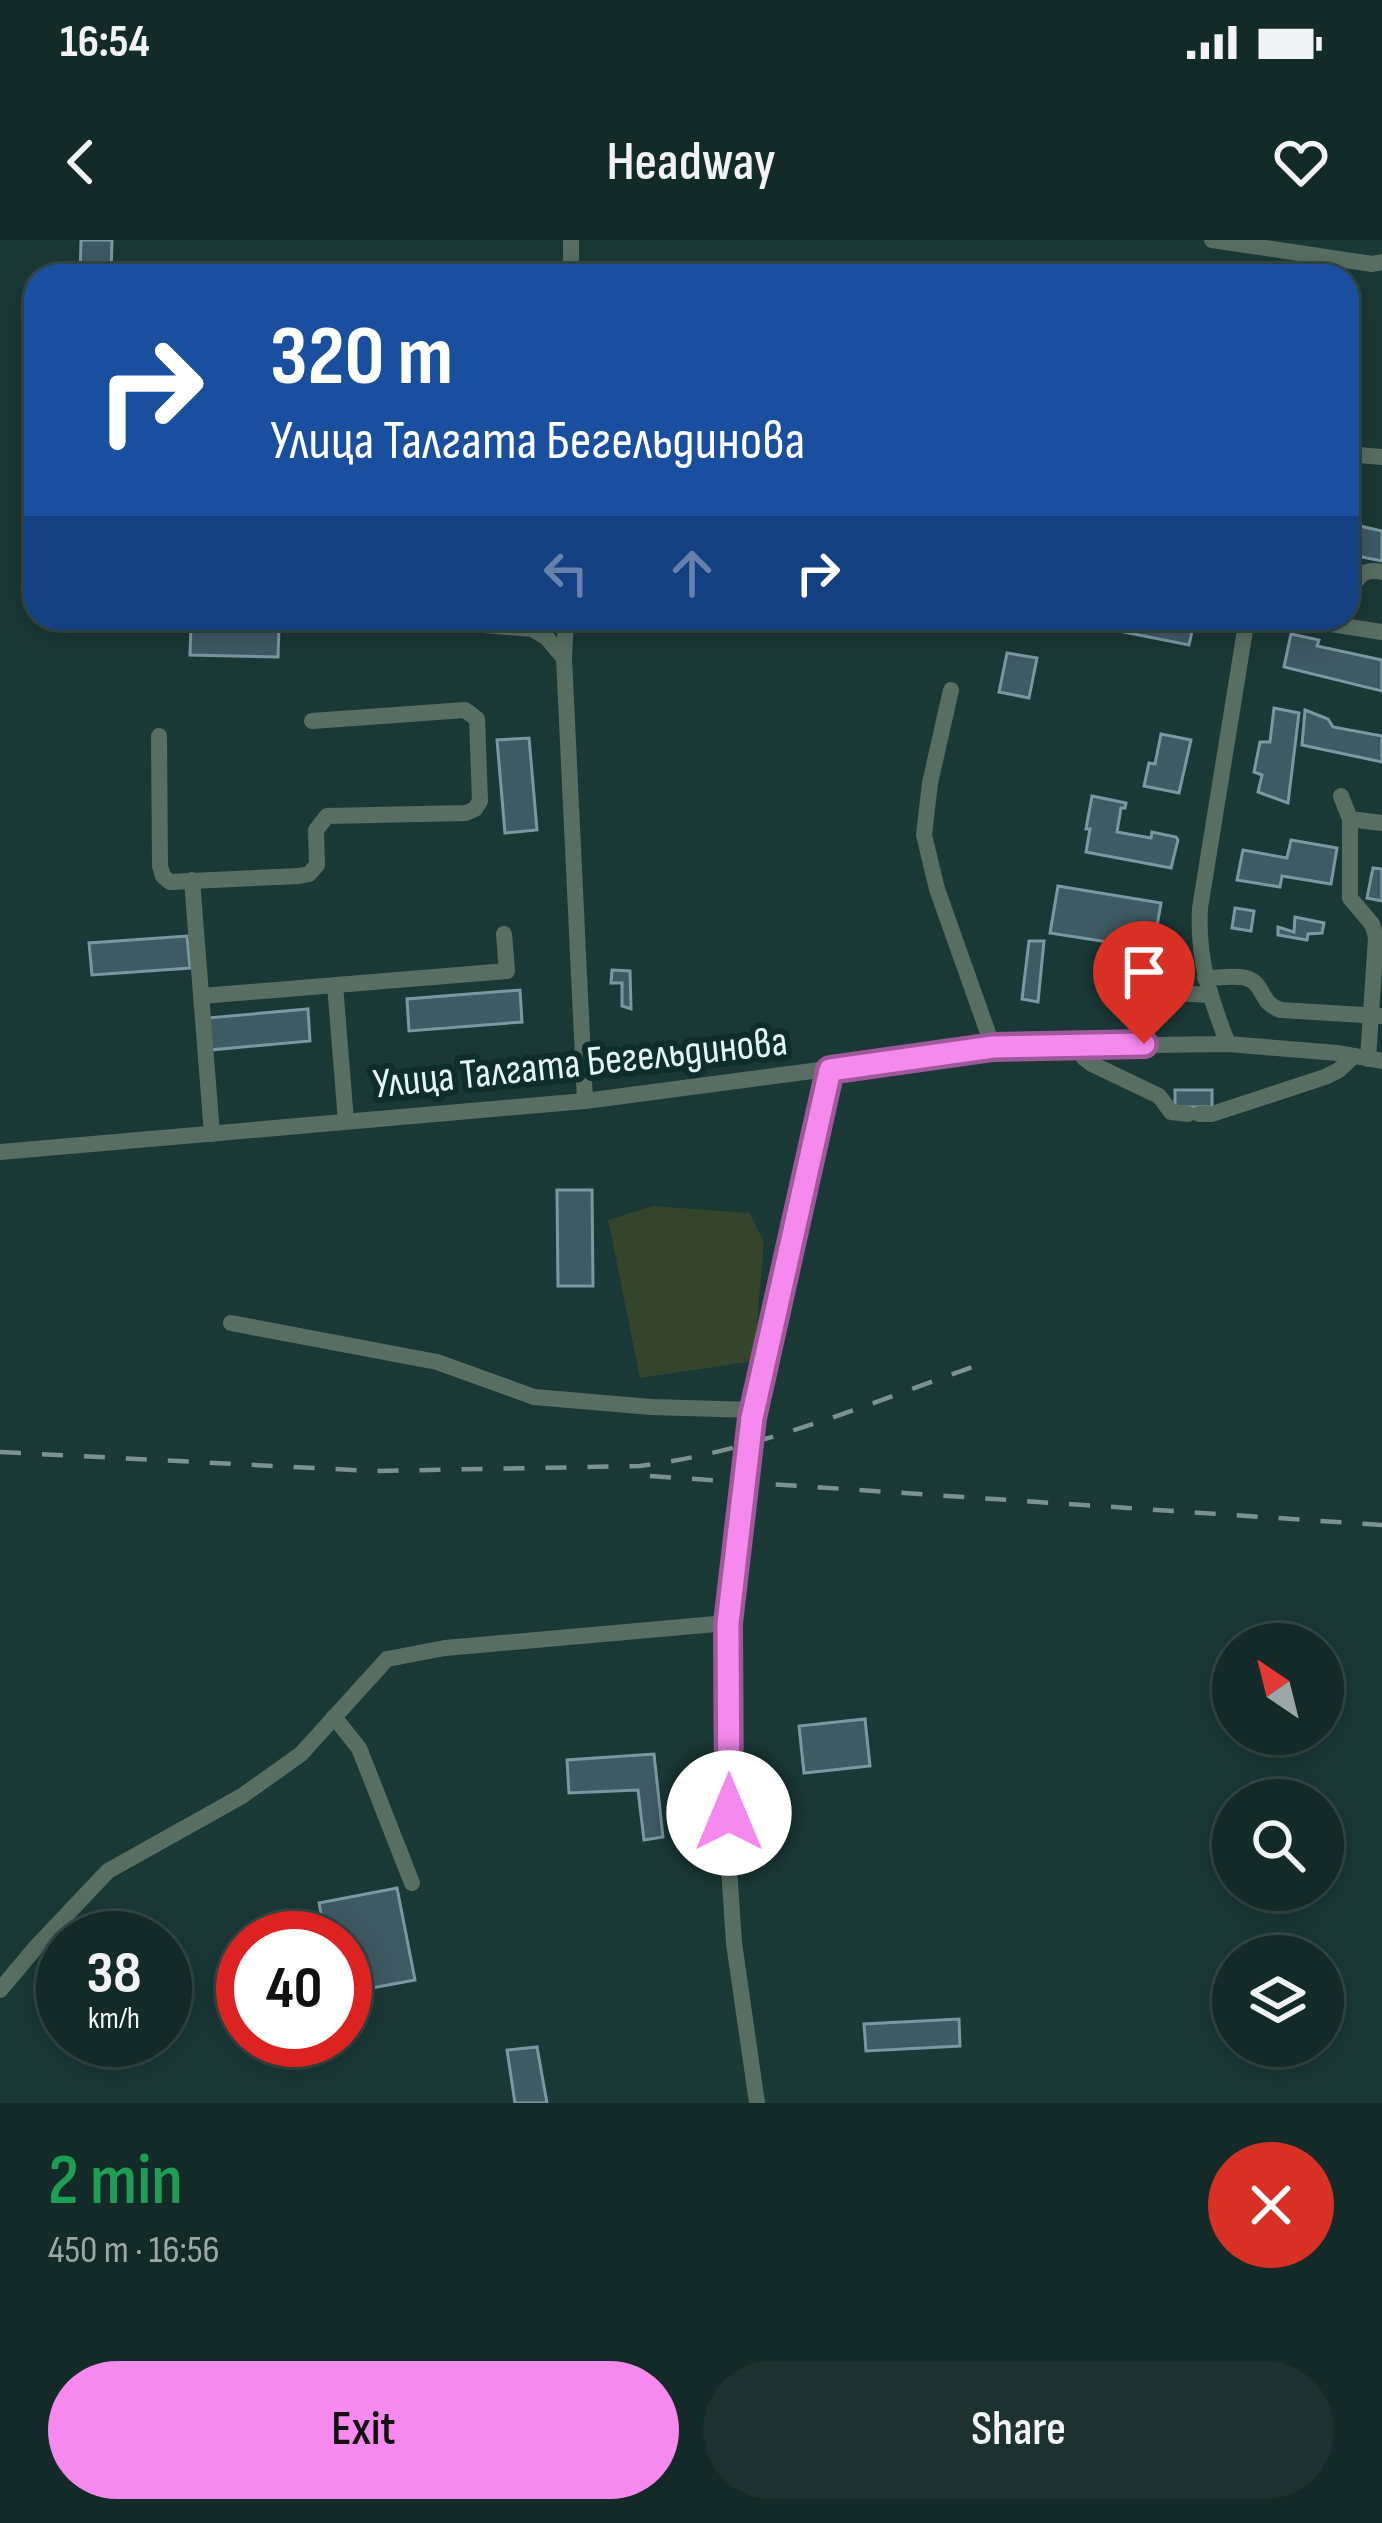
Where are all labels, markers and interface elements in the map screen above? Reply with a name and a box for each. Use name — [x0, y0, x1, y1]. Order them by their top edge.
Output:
text: 16:54 — [60, 15, 150, 70]
icon: back — [48, 129, 114, 195]
icon: heart — [1268, 129, 1334, 195]
text: Headway — [606, 130, 776, 195]
text: 320 m — [270, 307, 453, 408]
icon: right — [72, 312, 228, 468]
text: Улица Талгата Бегельдинова — [270, 409, 805, 474]
icon: left — [533, 540, 599, 606]
icon: ahead — [659, 540, 725, 606]
icon: right — [785, 540, 851, 606]
pin — [1093, 921, 1195, 1044]
icon: arrive — [1111, 939, 1177, 1005]
street label: Улица Талгата Бегельдинова — [371, 1016, 790, 1111]
north arrow — [1212, 1623, 1344, 1755]
map controls — [1212, 1623, 1344, 2067]
position arrow — [666, 1750, 792, 1876]
button: search — [1212, 1779, 1344, 1911]
speed limit sign: 40 — [216, 1911, 372, 2067]
button: layers — [1212, 1935, 1344, 2067]
text: 38 — [86, 1938, 142, 2010]
text: km/h — [88, 2001, 140, 2037]
text: 2 min — [48, 2138, 183, 2225]
button: close — [1208, 2142, 1334, 2268]
text: 450 m · 16:56 — [48, 2227, 220, 2274]
button: Exit — [48, 2361, 679, 2499]
button: Share — [703, 2361, 1334, 2499]

